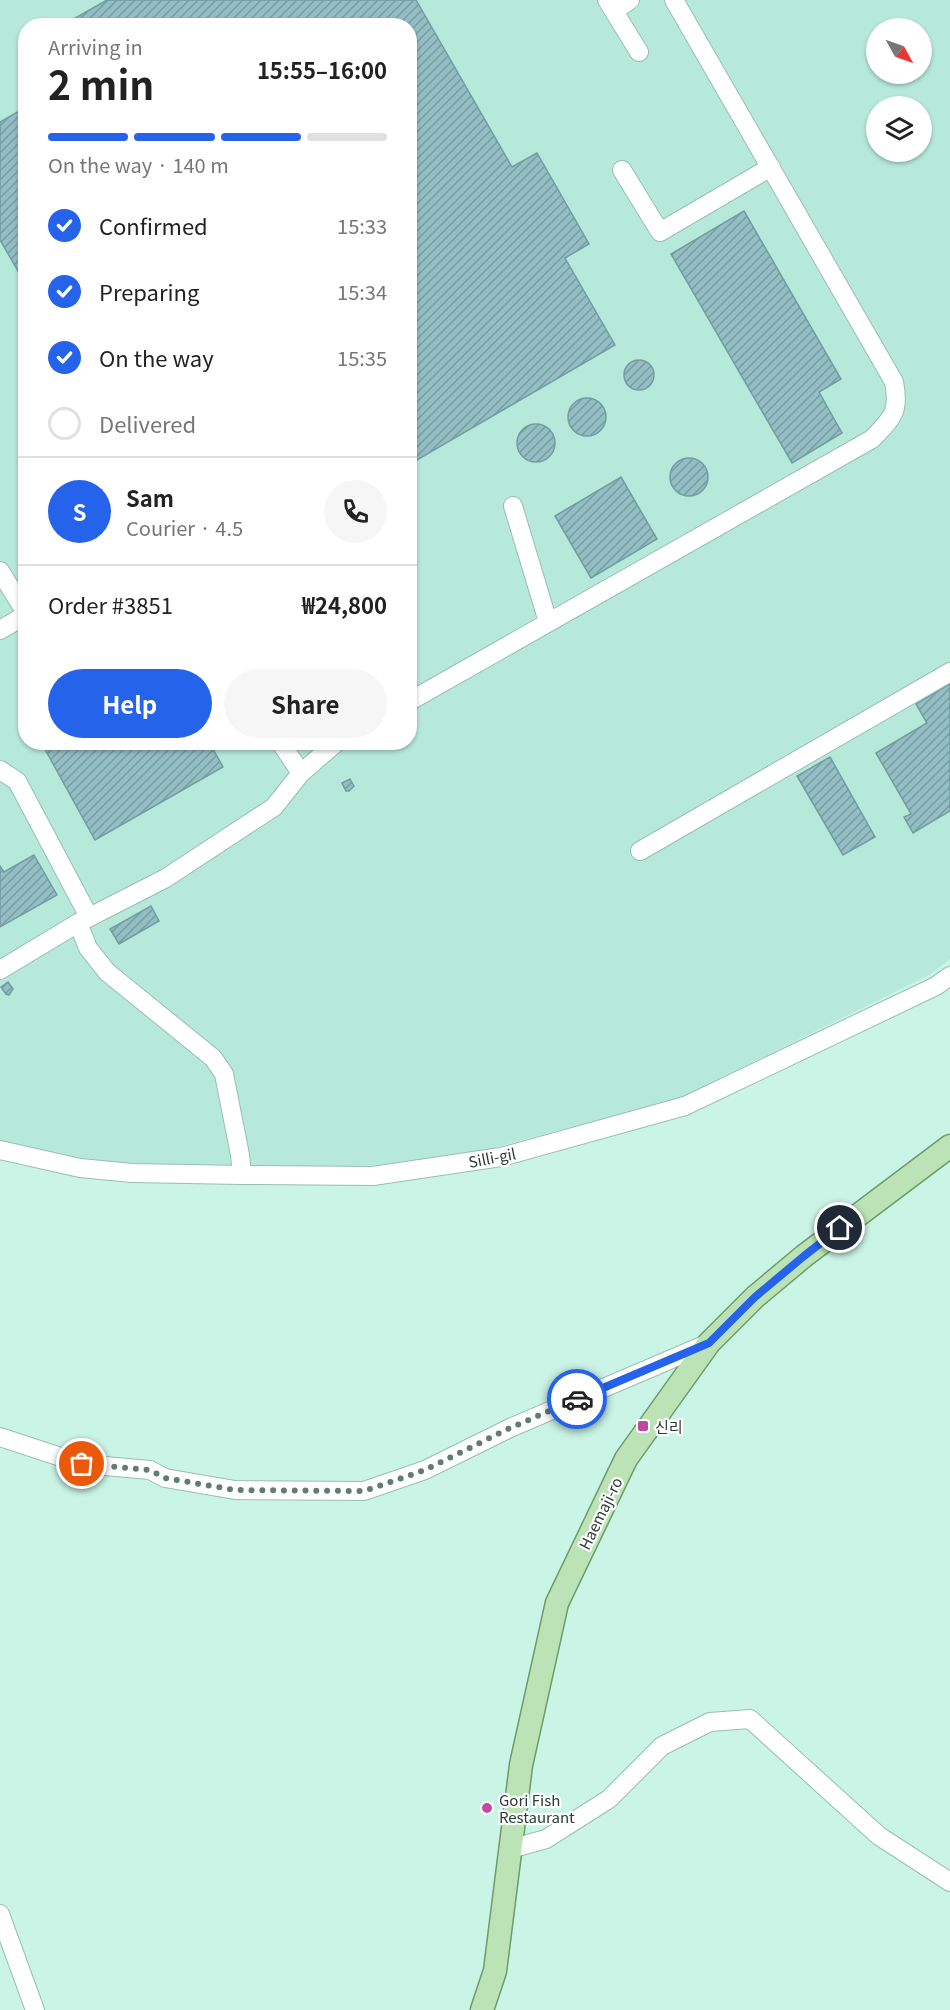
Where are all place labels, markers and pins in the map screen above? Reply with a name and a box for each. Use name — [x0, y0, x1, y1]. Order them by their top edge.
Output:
pin — [814, 1202, 865, 1253]
place label: 신리 — [655, 1416, 683, 1437]
marker: 신리 — [636, 1419, 650, 1433]
pin — [56, 1438, 107, 1489]
place label: Gori Fish Restaurant — [499, 1789, 575, 1827]
marker: Gori Fish Restaurant — [480, 1801, 494, 1815]

